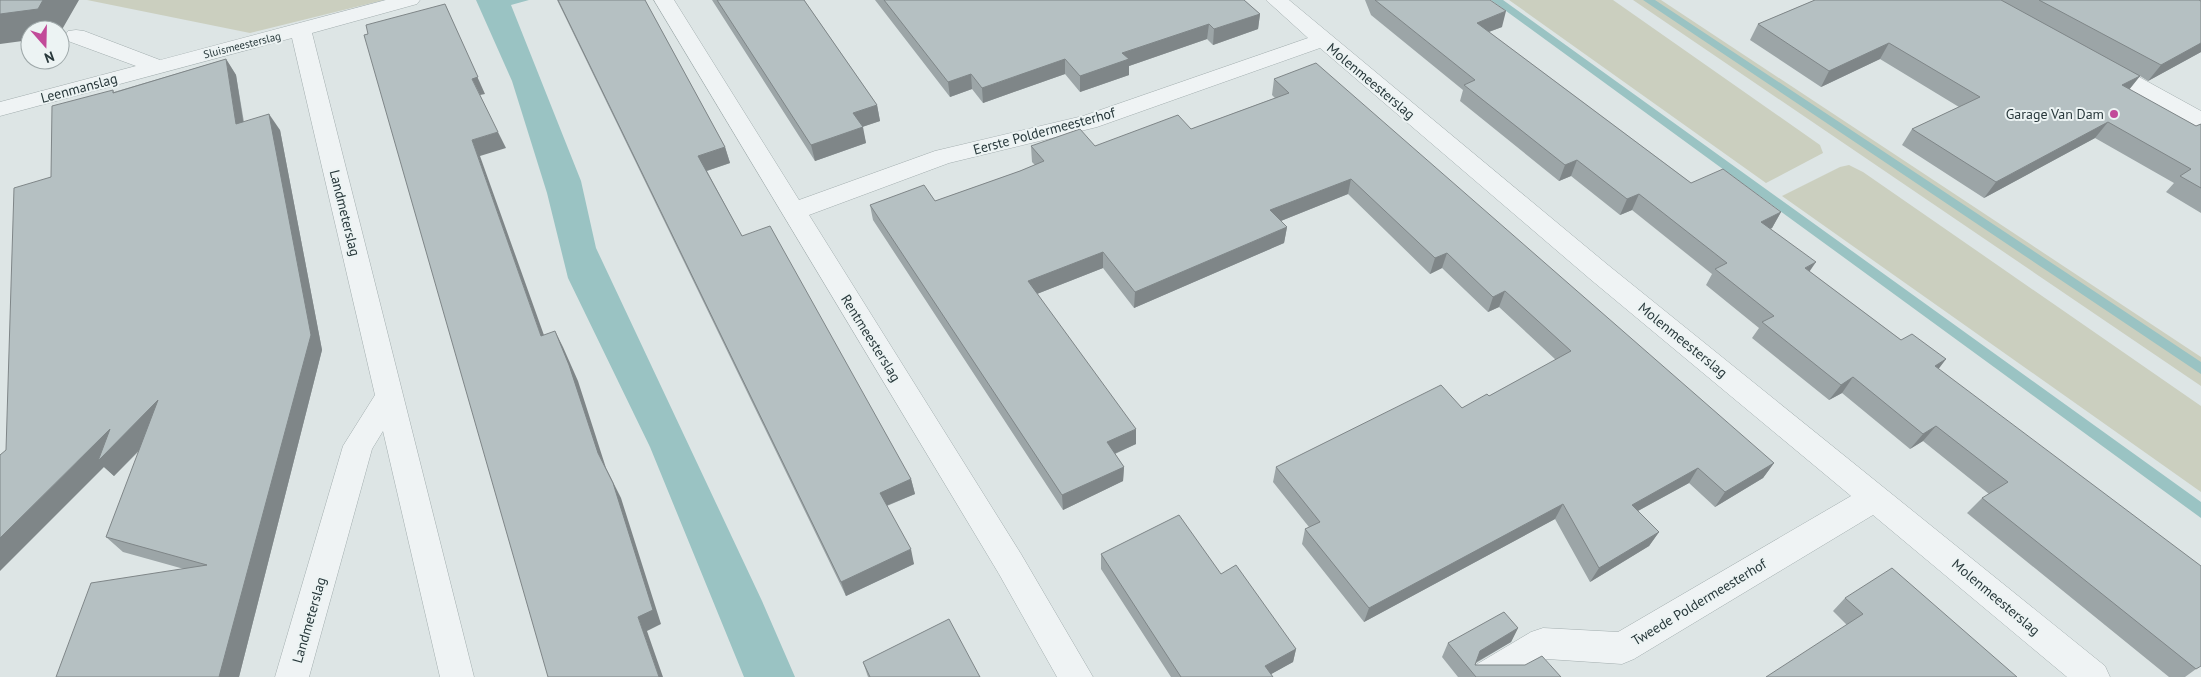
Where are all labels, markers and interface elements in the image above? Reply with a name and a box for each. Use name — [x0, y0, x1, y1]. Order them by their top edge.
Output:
north arrow — [20, 20, 70, 70]
street label: Sluismeesterslag — [202, 29, 282, 61]
street label: Molenmeesterslag — [1323, 39, 1419, 123]
text: N — [42, 47, 57, 67]
street label: Leenmanslag — [39, 69, 119, 107]
street label: Eerste Poldermeesterhof — [971, 103, 1117, 159]
place label: Garage Van Dam — [2006, 105, 2104, 123]
marker: Garage Van Dam — [2108, 108, 2120, 120]
street label: Landmeterslag — [326, 168, 364, 258]
street label: Rentmeesterslag — [837, 291, 905, 385]
street label: Molenmeesterslag — [1635, 298, 1731, 382]
street label: Tweede Poldermeesterhof — [1628, 554, 1770, 649]
street label: Molenmeesterslag — [1948, 555, 2044, 639]
street label: Landmeterslag — [288, 575, 330, 665]

